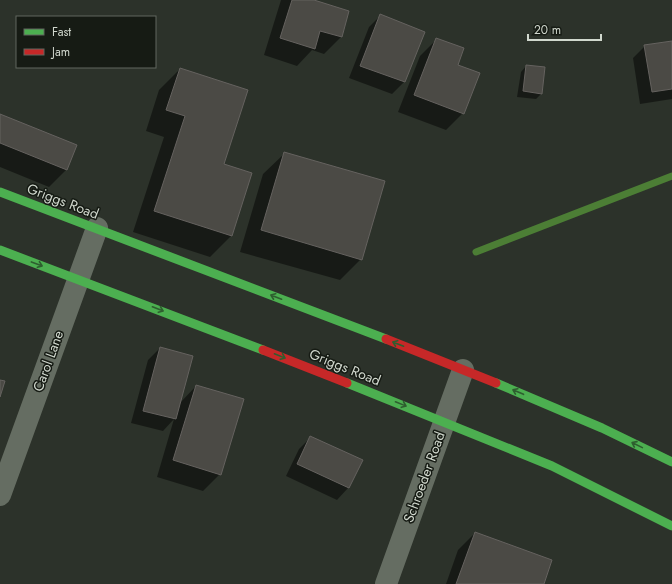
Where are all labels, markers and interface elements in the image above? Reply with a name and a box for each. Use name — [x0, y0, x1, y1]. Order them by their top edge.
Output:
legend — [16, 16, 156, 68]
scale bar — [528, 16, 601, 42]
text: 20 m — [534, 21, 561, 39]
text: Fast — [52, 23, 71, 41]
text: Jam — [50, 43, 70, 61]
street label: Griggs Road — [24, 178, 102, 224]
one-way arrow — [30, 260, 42, 268]
one-way arrow — [271, 292, 283, 300]
one-way arrow — [152, 306, 164, 314]
street label: Carol Lane — [28, 328, 68, 394]
one-way arrow — [392, 339, 404, 347]
street label: Griggs Road — [306, 344, 384, 390]
one-way arrow — [273, 352, 285, 360]
one-way arrow — [513, 388, 525, 396]
one-way arrow — [394, 400, 406, 408]
street label: Schroeder Road — [398, 429, 450, 525]
one-way arrow — [631, 441, 643, 448]

